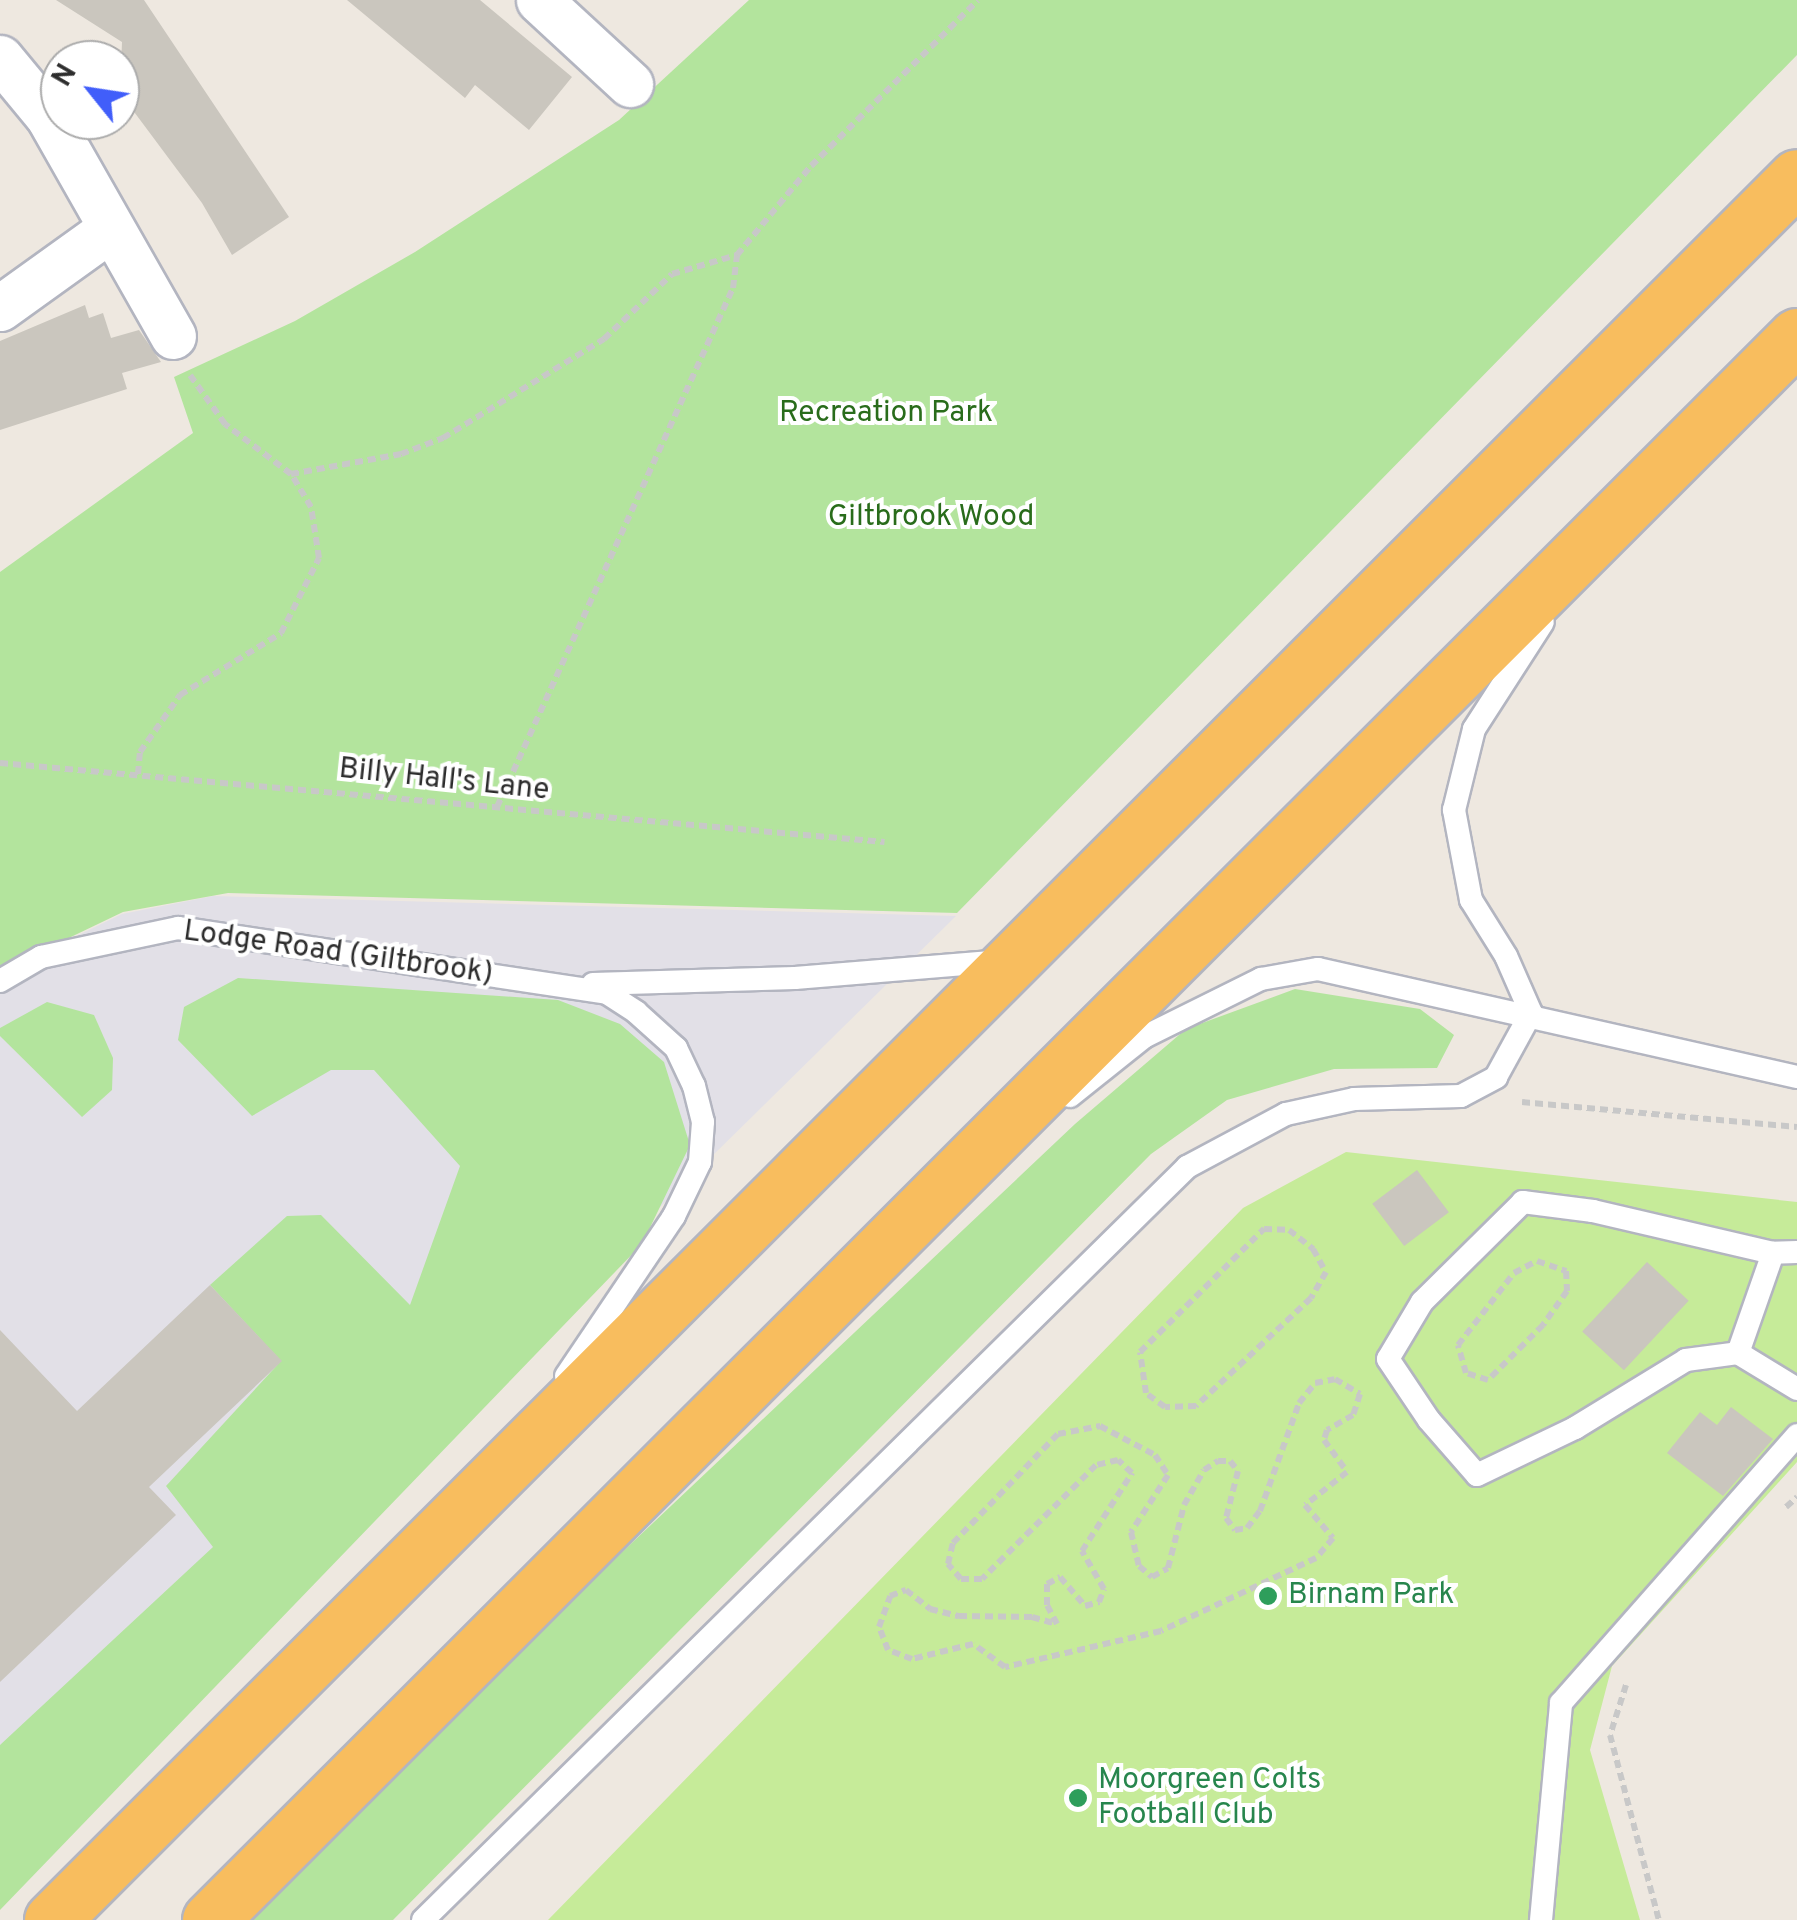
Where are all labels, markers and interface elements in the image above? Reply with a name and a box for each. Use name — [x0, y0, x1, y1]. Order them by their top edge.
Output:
north arrow — [40, 40, 140, 140]
text: N — [45, 58, 86, 94]
park label: Recreation Park — [779, 396, 993, 432]
park label: Giltbrook Wood — [827, 500, 1035, 536]
street label: Billy Hall's Lane — [337, 752, 551, 810]
street label: Lodge Road (Giltbrook) — [181, 914, 495, 994]
place label: Birnam Park — [1288, 1578, 1454, 1614]
marker: Birnam Park — [1257, 1585, 1279, 1607]
place label: Moorgreen Colts Football Club — [1098, 1763, 1321, 1834]
marker: Moorgreen Colts Football Club — [1067, 1787, 1089, 1809]

